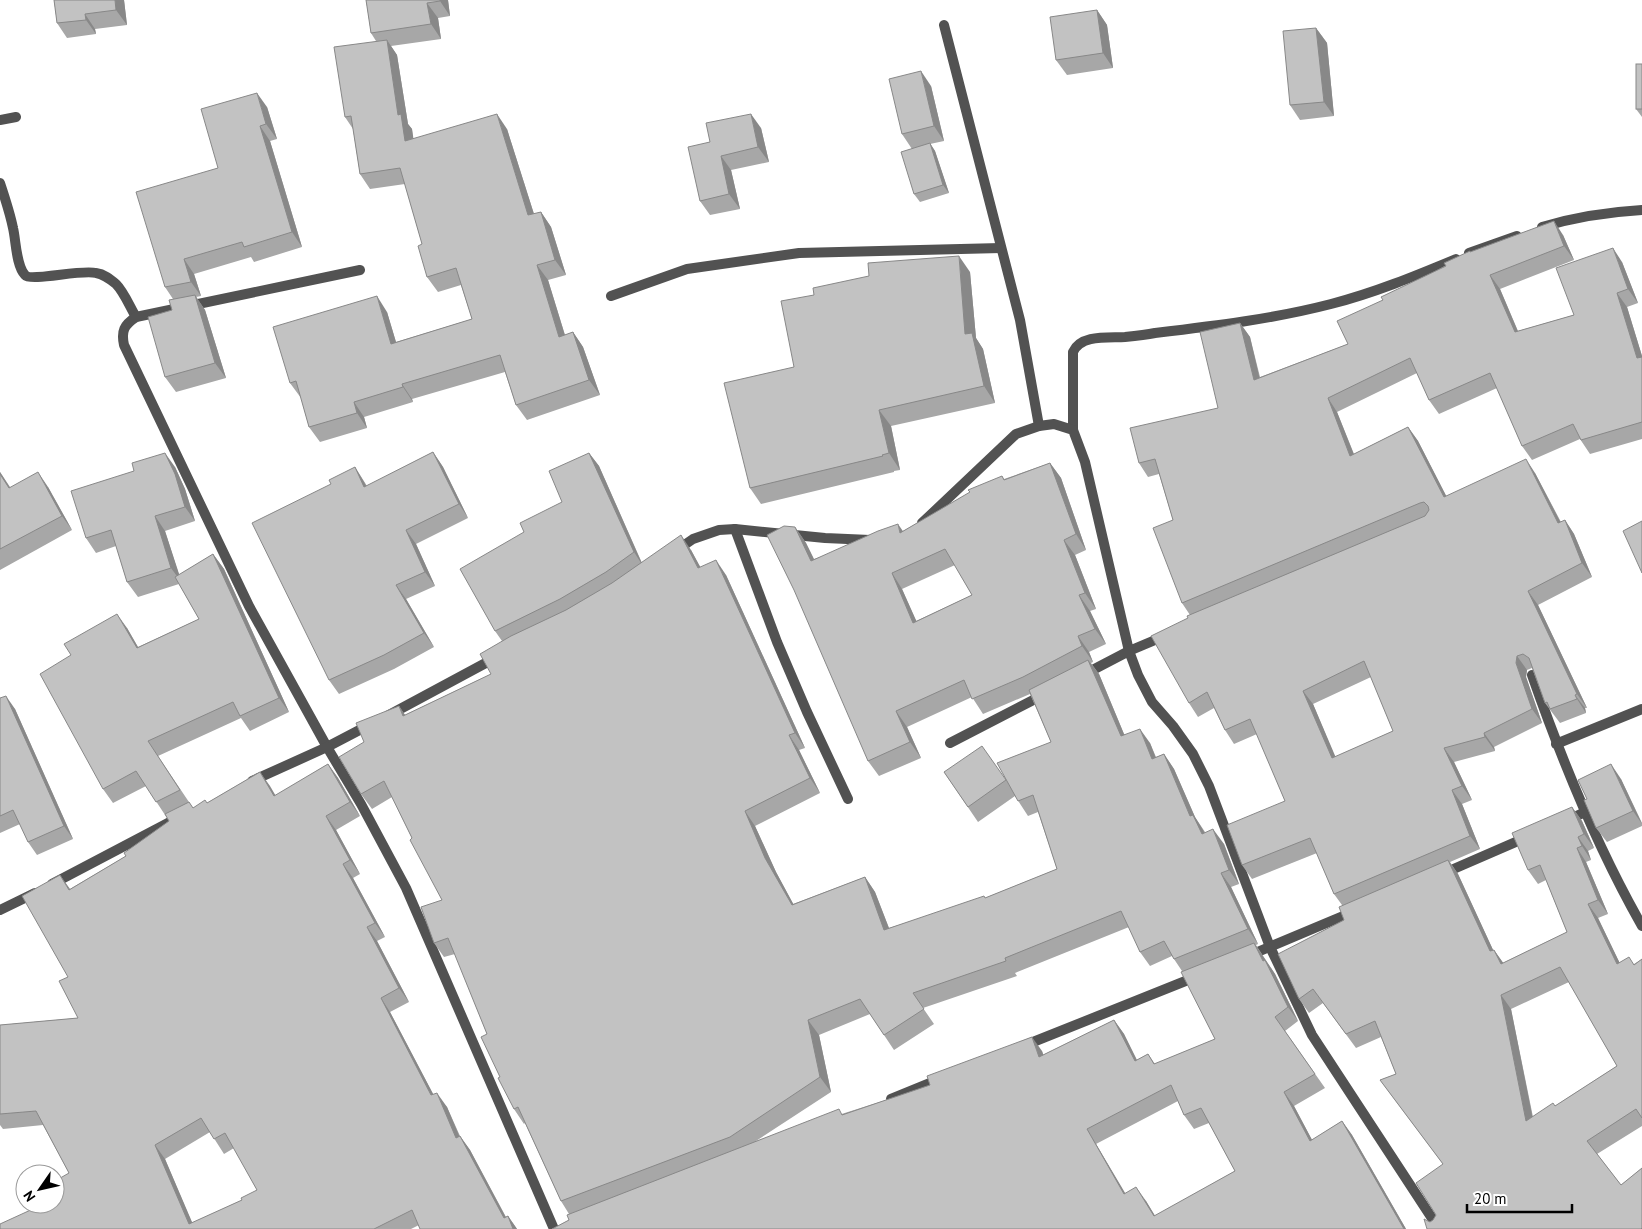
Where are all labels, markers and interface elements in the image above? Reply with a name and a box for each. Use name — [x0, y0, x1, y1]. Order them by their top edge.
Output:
north arrow — [15, 1164, 65, 1214]
scale bar — [1467, 1182, 1572, 1214]
text: N — [19, 1187, 39, 1205]
text: 20 m — [1474, 1189, 1507, 1208]

